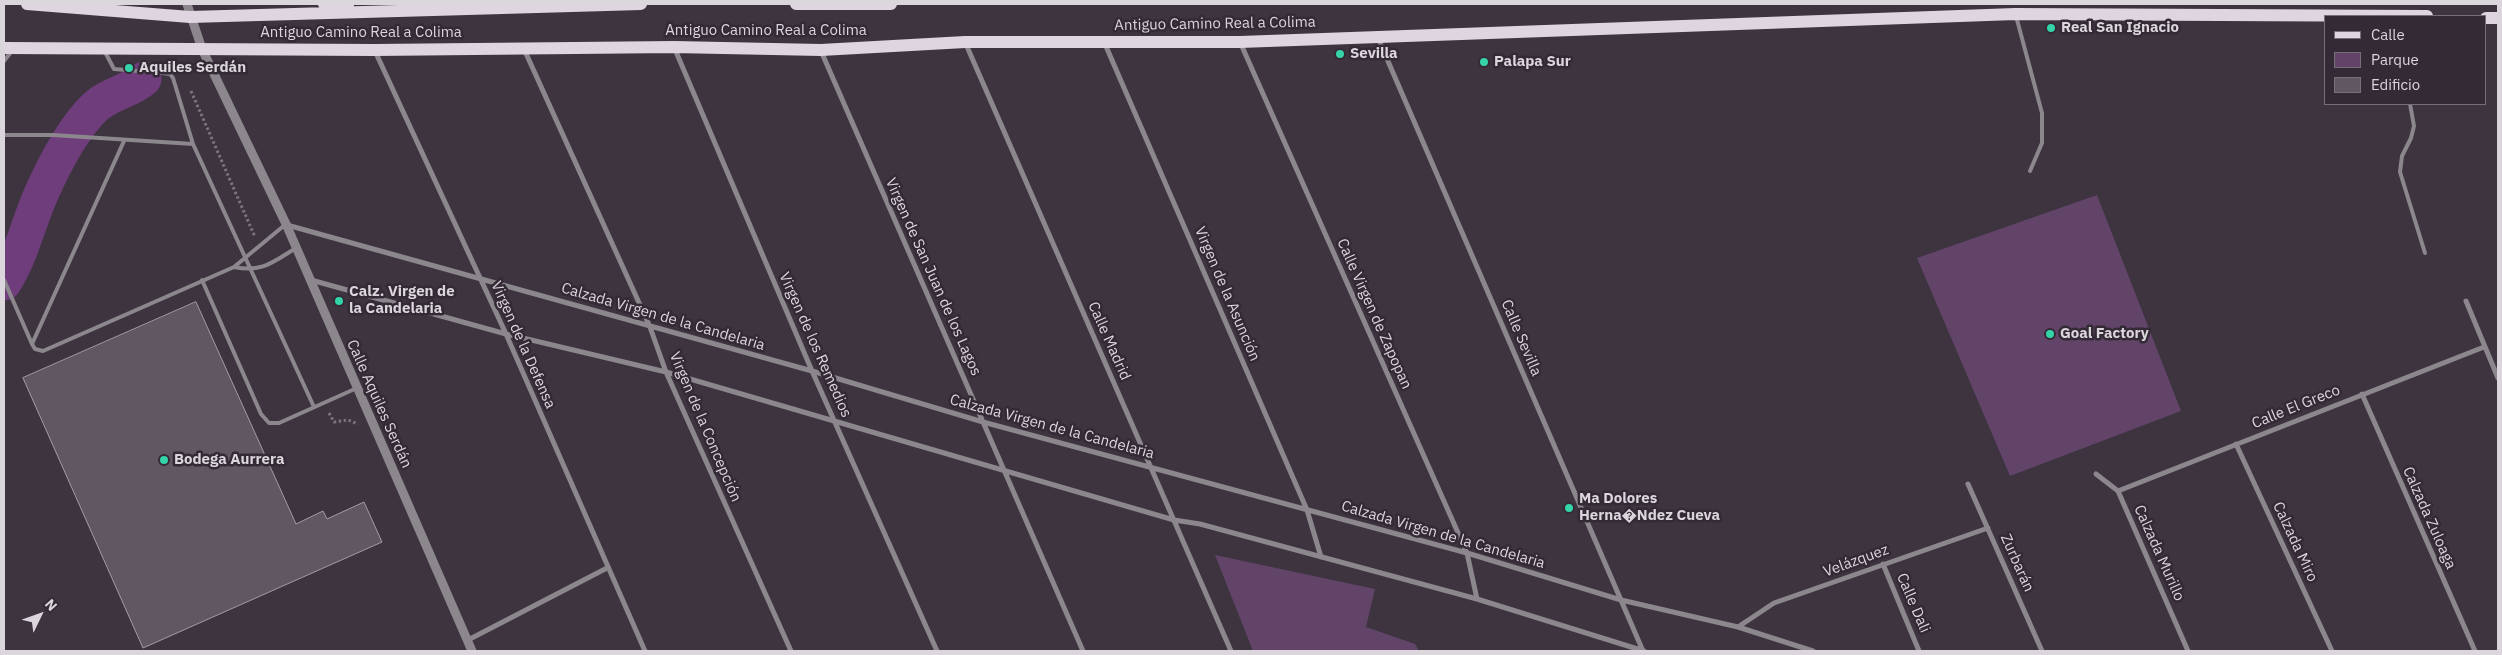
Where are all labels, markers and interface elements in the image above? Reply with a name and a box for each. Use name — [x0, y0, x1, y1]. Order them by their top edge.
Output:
street label: Antiguo Camino Real a Colima — [1114, 13, 1316, 35]
legend — [2324, 15, 2487, 105]
place label: Real San Ignacio — [2061, 19, 2179, 37]
street label: Antiguo Camino Real a Colima — [665, 22, 867, 40]
marker: Real San Ignacio — [2045, 22, 2057, 34]
street label: Antiguo Camino Real a Colima — [260, 24, 462, 42]
text: Calle — [2371, 25, 2405, 44]
place label: Sevilla — [1350, 45, 1398, 63]
marker: Sevilla — [1334, 48, 1346, 60]
text: Parque — [2371, 50, 2419, 69]
place label: Palapa Sur — [1494, 53, 1571, 71]
marker: Palapa Sur — [1478, 56, 1490, 68]
place label: Aquiles Serdán — [139, 59, 246, 77]
marker: Aquiles Serdán — [123, 62, 135, 74]
text: Edificio — [2371, 75, 2420, 94]
street label: Virgen de San Juan de los Lagos — [881, 175, 985, 379]
street label: Virgen de la Asunción — [1190, 224, 1264, 364]
street label: Calle Virgen de Zapopan — [1333, 236, 1415, 392]
street label: Virgen de los Remedios — [775, 270, 855, 420]
street label: Virgen de la Defensa — [487, 279, 559, 411]
street label: Calzada Virgen de la Candelaria — [559, 279, 767, 355]
place label: Calz. Virgen de la Candelaria — [349, 283, 455, 318]
marker: Calz. Virgen de la Candelaria — [333, 295, 345, 307]
street label: Calle Sevilla — [1497, 297, 1545, 379]
street label: Calle Madrid — [1084, 299, 1134, 383]
place label: Goal Factory — [2060, 325, 2149, 343]
marker: Goal Factory — [2044, 328, 2056, 340]
street label: Calle Aquiles Serdán — [343, 337, 415, 471]
street label: Virgen de la Concepción — [665, 349, 745, 505]
street label: Calle El Greco — [2249, 381, 2343, 433]
street label: Calzada Virgen de la Candelaria — [948, 391, 1156, 463]
place label: Bodega Aurrera — [174, 451, 284, 469]
marker: Bodega Aurrera — [158, 454, 170, 466]
street label: Calzada Zuloaga — [2398, 464, 2460, 572]
place label: Ma Dolores Herna�Ndez Cueva — [1579, 490, 1720, 525]
street label: Calzada Virgen de la Candelaria — [1339, 497, 1547, 573]
street label: Calzada Miro — [2269, 499, 2321, 585]
marker: Ma Dolores Herna�Ndez Cueva — [1563, 502, 1575, 514]
street label: Calzada Murillo — [2130, 502, 2188, 604]
street label: Zurbarán — [1996, 531, 2038, 595]
street label: Velázquez — [1821, 541, 1891, 581]
street label: Calle Dali — [1892, 570, 1934, 636]
north arrow — [15, 590, 65, 640]
text: N — [41, 595, 61, 615]

